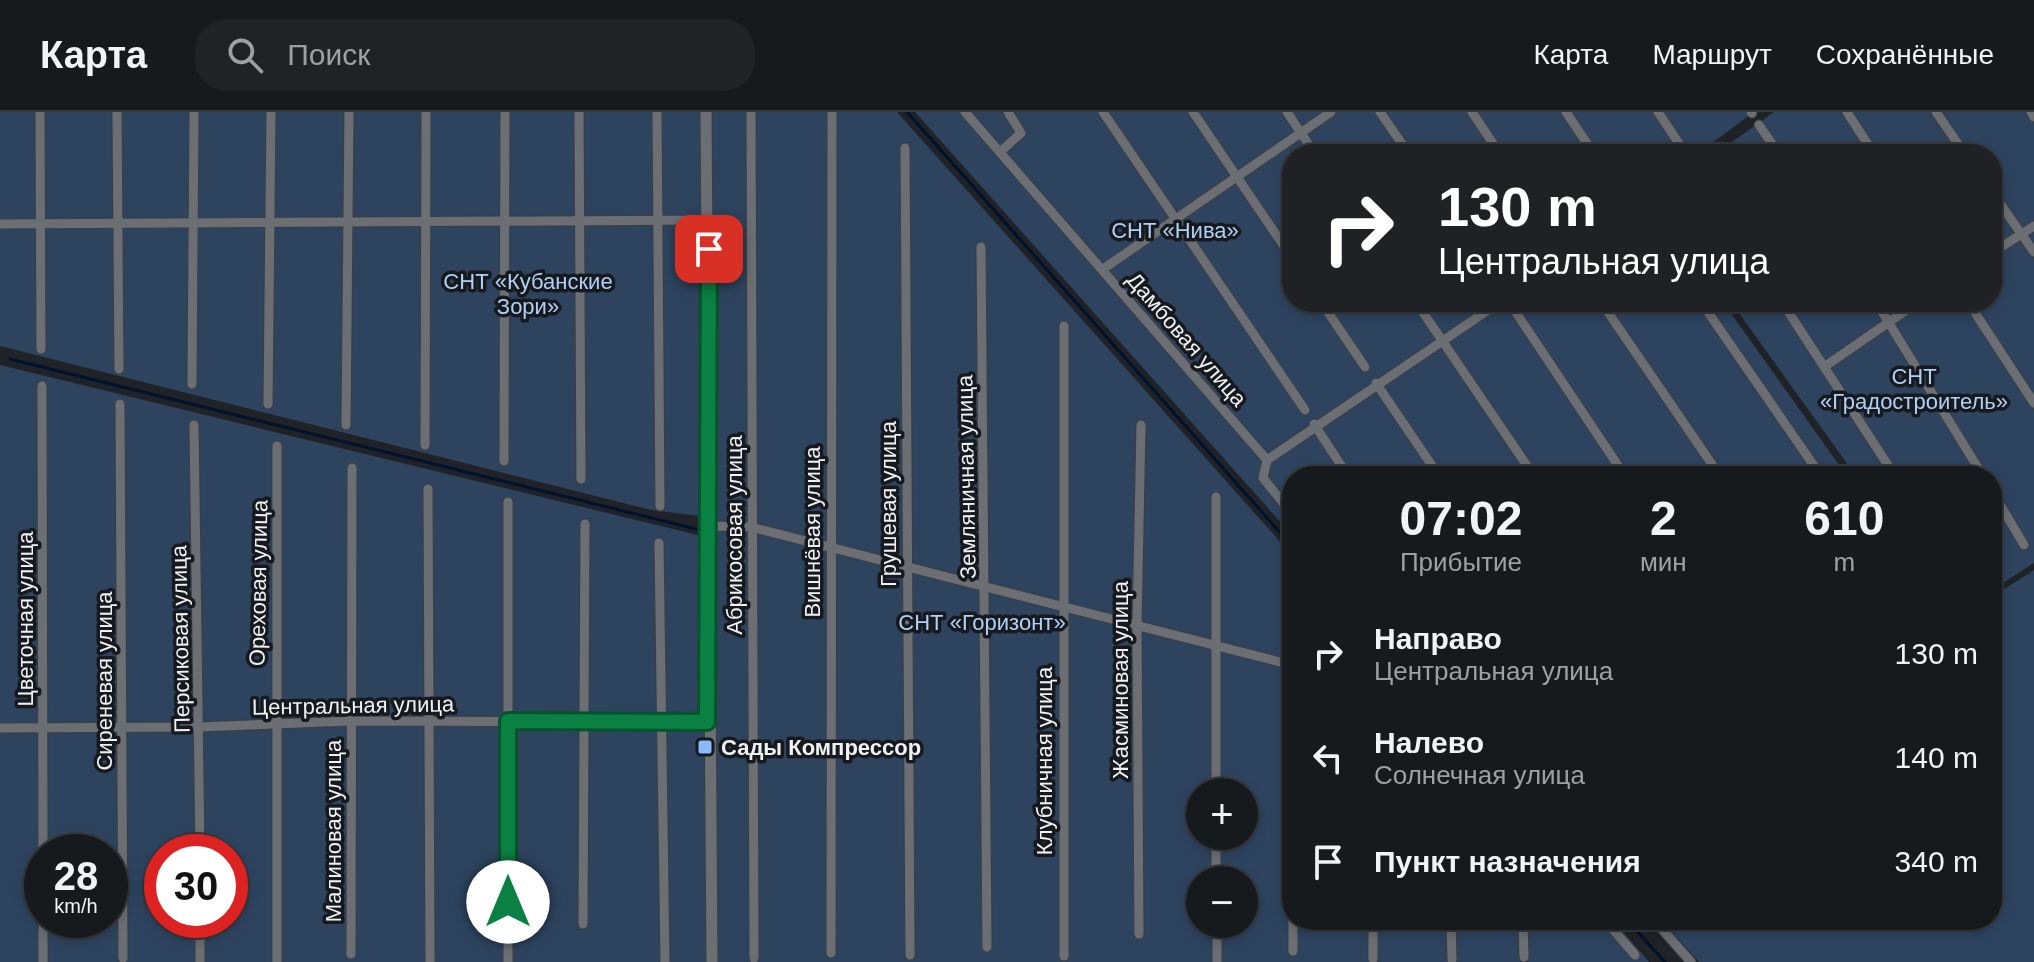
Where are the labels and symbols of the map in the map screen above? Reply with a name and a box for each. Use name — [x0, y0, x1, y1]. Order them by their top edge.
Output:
pin — [675, 215, 743, 283]
park label: СНТ «Нива» — [1111, 218, 1239, 243]
street label: Дамбовая улица — [1122, 267, 1252, 412]
park label: СНТ «Кубанские Зори» — [443, 269, 613, 319]
park label: СНТ «Градостроитель» — [1820, 364, 2008, 414]
street label: Земляничная улица — [952, 374, 981, 579]
street label: Грушевая улица — [876, 420, 901, 587]
street label: Абрикосовая улица — [722, 434, 747, 635]
street label: Вишнёвая улица — [800, 446, 825, 618]
street label: Ореховая улица — [245, 499, 272, 666]
street label: Цветочная улица — [13, 531, 38, 707]
street label: Персиковая улица — [166, 544, 195, 733]
street label: Жасминовая улица — [1108, 580, 1133, 779]
street label: Сиреневая улица — [92, 591, 117, 771]
park label: СНТ «Горизонт» — [898, 610, 1066, 635]
street label: Клубничная улица — [1032, 666, 1057, 855]
street label: Центральная улица — [252, 691, 455, 720]
place label: Сады Компрессор — [721, 735, 921, 760]
marker: Сады Компрессор — [696, 738, 714, 756]
street label: Малиновая улица — [321, 739, 346, 922]
speed limit sign: 30 — [144, 834, 248, 938]
position arrow — [466, 860, 550, 944]

